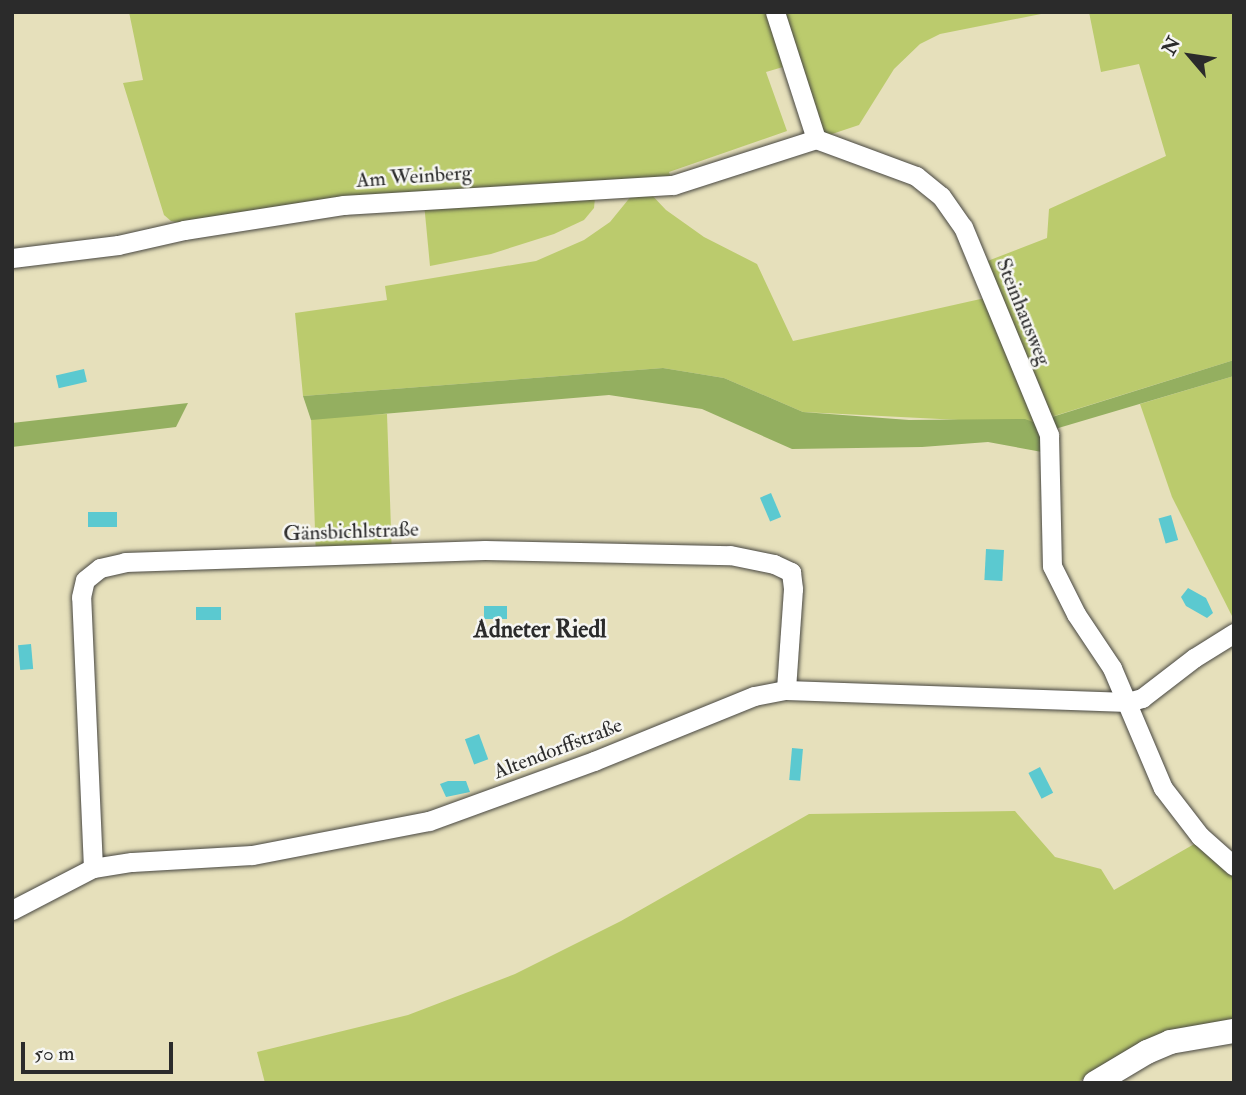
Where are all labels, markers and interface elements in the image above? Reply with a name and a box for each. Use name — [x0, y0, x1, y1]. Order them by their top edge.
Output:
north arrow — [1155, 21, 1225, 91]
text: N — [1157, 33, 1186, 59]
street label: Am Weinberg — [355, 160, 473, 194]
street label: Steinhausweg — [990, 255, 1056, 369]
street label: Gänsbichlstraße — [283, 517, 419, 547]
district label: Adneter Riedl — [474, 616, 606, 644]
street label: Altendorffstraße — [490, 713, 626, 785]
scale bar — [24, 1028, 177, 1072]
text: 50 m — [34, 1040, 75, 1067]

